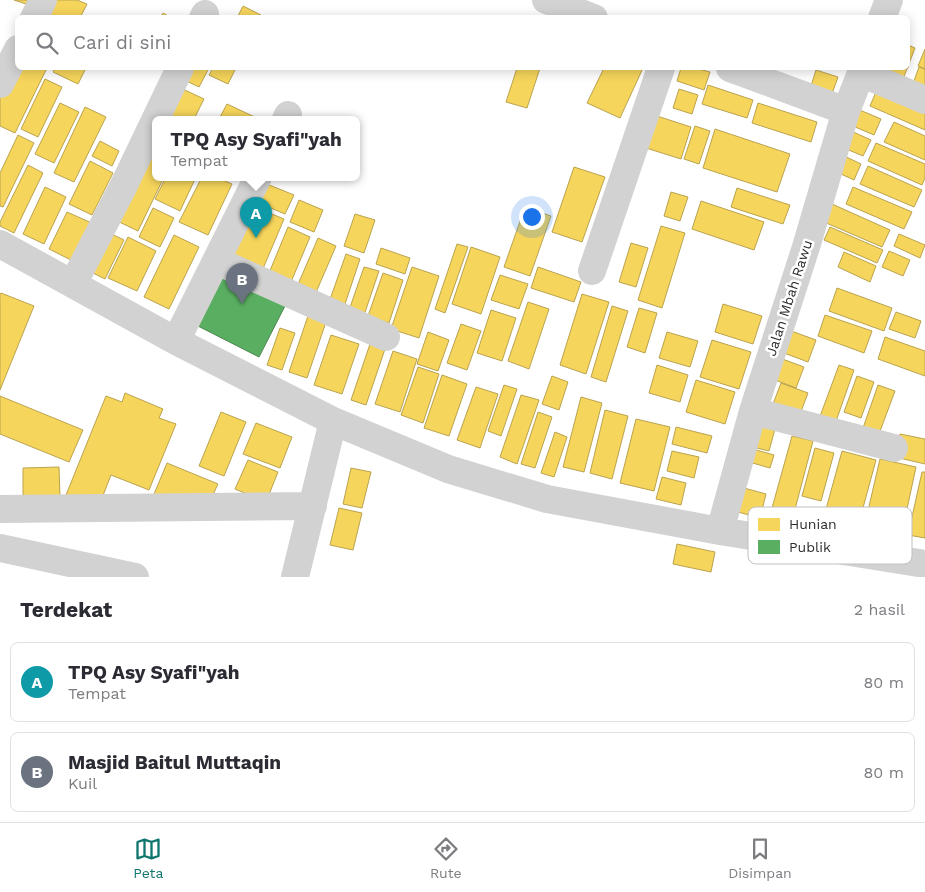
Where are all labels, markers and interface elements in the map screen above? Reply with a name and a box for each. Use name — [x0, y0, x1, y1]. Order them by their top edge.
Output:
search box — [15, 15, 910, 70]
icon: search — [33, 29, 61, 57]
text: Cari di sini — [73, 31, 171, 54]
popup — [152, 116, 360, 181]
text: TPQ Asy Syafi"yah — [170, 128, 342, 151]
text: Tempat — [170, 151, 228, 170]
pin: A — [240, 197, 272, 238]
your location — [519, 204, 545, 230]
street label: Jalan Mbah Rawu — [763, 238, 815, 358]
pin: B — [226, 263, 258, 304]
legend — [748, 507, 912, 564]
text: Hunian — [789, 516, 837, 532]
text: Publik — [789, 539, 831, 555]
text: Terdekat — [20, 597, 112, 622]
text: 2 hasil — [854, 600, 905, 619]
text: TPQ Asy Syafi"yah — [68, 661, 240, 684]
text: A — [32, 673, 42, 692]
text: 80 m — [863, 673, 904, 692]
text: Tempat — [68, 684, 126, 703]
text: Masjid Baitul Muttaqin — [68, 751, 281, 774]
text: B — [32, 763, 42, 782]
text: 80 m — [863, 763, 904, 782]
text: Kuil — [68, 774, 97, 793]
tab: Peta — [133, 835, 163, 881]
tab: Rute — [430, 835, 462, 881]
tab: Disimpan — [728, 835, 792, 881]

